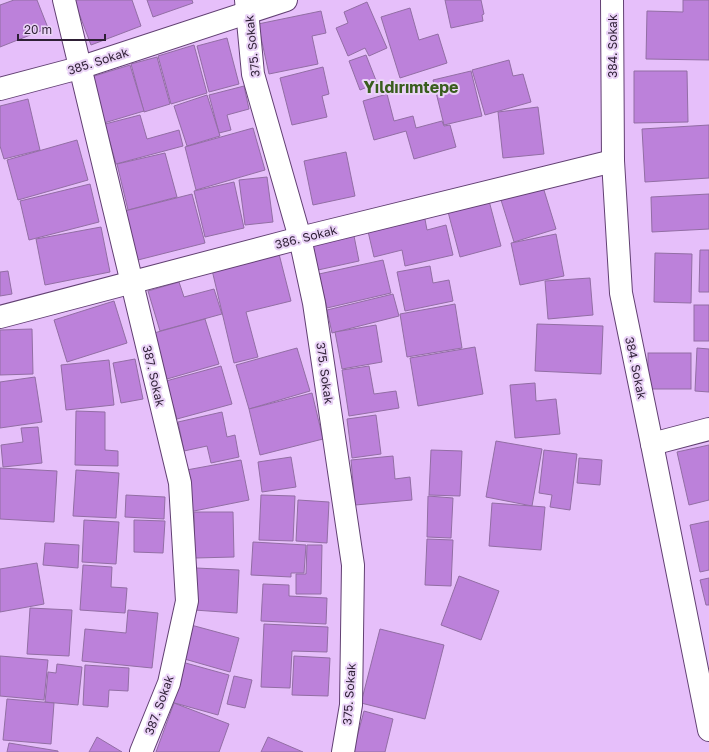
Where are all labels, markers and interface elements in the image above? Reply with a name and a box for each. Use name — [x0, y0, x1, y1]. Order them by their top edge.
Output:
street label: 375. Sokak — [241, 14, 263, 78]
street label: 384. Sokak — [605, 14, 620, 78]
scale bar — [18, 16, 105, 42]
text: 20 m — [24, 22, 52, 37]
street label: 385. Sokak — [66, 44, 130, 78]
district label: Yıldırımtepe — [364, 77, 458, 97]
street label: 386. Sokak — [273, 222, 339, 252]
street label: 384. Sokak — [622, 335, 650, 401]
street label: 375. Sokak — [313, 341, 337, 405]
street label: 387. Sokak — [140, 344, 168, 408]
street label: 375. Sokak — [339, 662, 359, 725]
street label: 387. Sokak — [141, 673, 177, 737]

